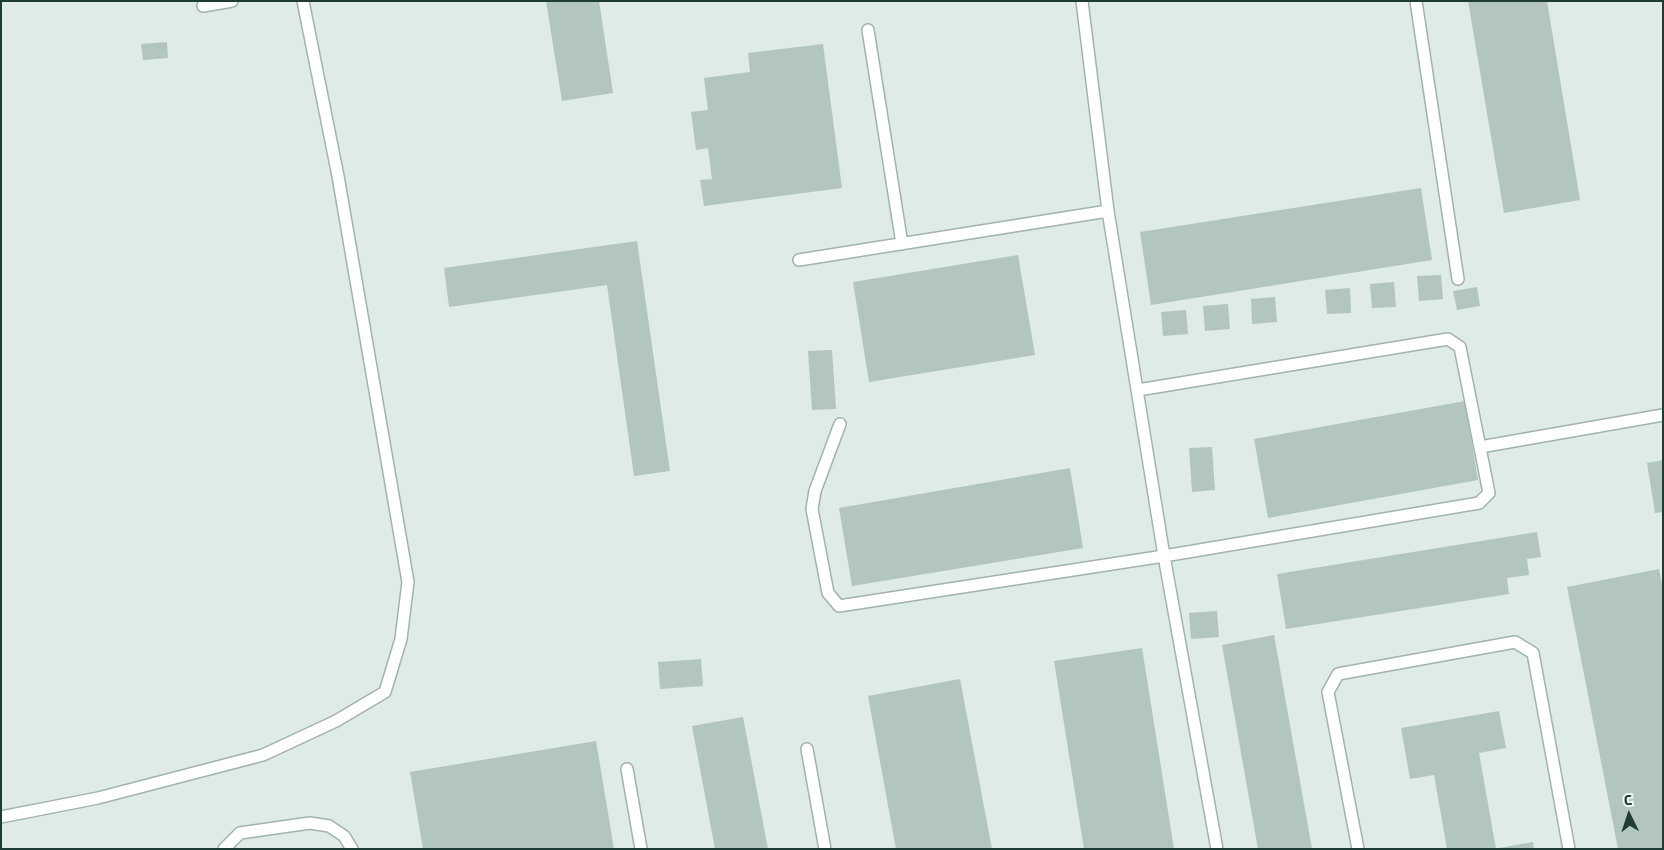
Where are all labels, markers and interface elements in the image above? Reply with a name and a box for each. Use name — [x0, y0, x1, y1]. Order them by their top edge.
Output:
north arrow — [1604, 790, 1654, 840]
text: С — [1623, 791, 1633, 808]

